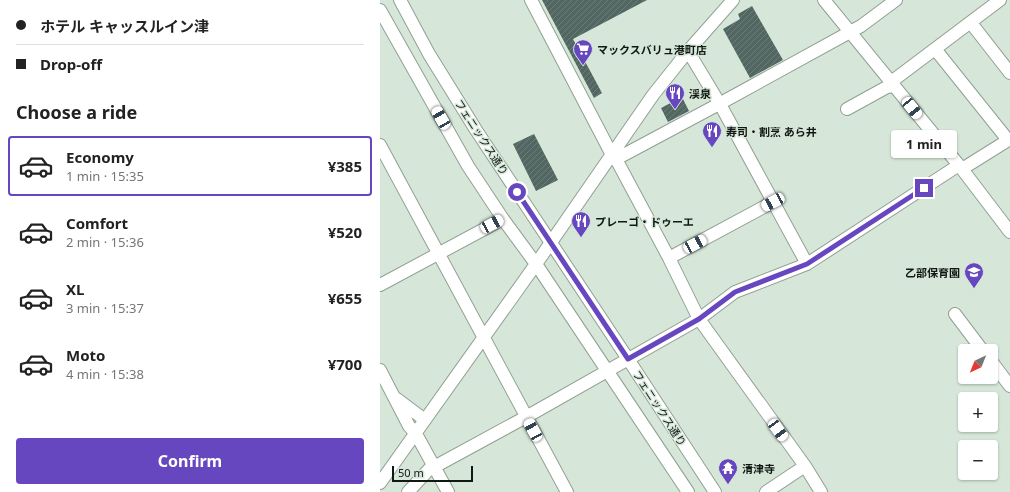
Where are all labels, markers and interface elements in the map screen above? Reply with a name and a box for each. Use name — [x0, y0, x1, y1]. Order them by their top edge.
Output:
text: ホテル キャッスルイン津 — [40, 16, 209, 36]
supermarket icon: マックスバリュ港町店 — [572, 38, 594, 66]
place label: マックスバリュ港町店 — [597, 42, 707, 57]
text: Drop-off — [40, 54, 102, 74]
restaurant icon: 渓泉 — [664, 82, 686, 110]
place label: 渓泉 — [689, 86, 711, 101]
car — [900, 95, 924, 121]
street label: フェニックス通り — [452, 96, 512, 178]
text: Choose a ride — [16, 100, 137, 124]
car — [430, 105, 452, 131]
restaurant icon: 寿司・割烹 あら井 — [701, 120, 723, 148]
place label: 寿司・割烹 あら井 — [726, 124, 817, 139]
callout: 1 min — [891, 130, 957, 158]
text: 1 min — [906, 135, 942, 153]
text: Economy — [66, 147, 134, 167]
icon: car — [18, 148, 54, 184]
text: ¥385 — [328, 156, 362, 176]
text: 1 min · 15:35 — [66, 167, 144, 185]
route end — [915, 179, 933, 197]
route start — [508, 183, 526, 201]
car — [760, 191, 786, 213]
restaurant icon: プレーゴ・ドゥーエ — [570, 210, 592, 238]
text: Comfort — [66, 213, 128, 233]
car — [479, 213, 505, 235]
icon: car — [18, 214, 54, 250]
place label: プレーゴ・ドゥーエ — [595, 214, 694, 229]
text: ¥520 — [328, 222, 362, 242]
text: 2 min · 15:36 — [66, 233, 144, 251]
car — [682, 233, 708, 255]
school or university icon: 乙部保育園 — [963, 261, 985, 289]
place label: 乙部保育園 — [905, 265, 960, 280]
text: XL — [66, 279, 84, 299]
icon: car — [18, 280, 54, 316]
text: ¥655 — [328, 288, 362, 308]
text: 3 min · 15:37 — [66, 299, 144, 317]
north arrow — [958, 344, 998, 384]
map controls — [958, 344, 998, 480]
text: Moto — [66, 345, 105, 365]
icon: car — [18, 346, 54, 382]
text: ¥700 — [328, 354, 362, 374]
text: 4 min · 15:38 — [66, 365, 144, 383]
street label: フェニックス通り — [630, 367, 690, 449]
button: + — [958, 392, 998, 432]
car — [522, 417, 544, 443]
car — [766, 417, 790, 443]
button: Confirm — [16, 438, 364, 484]
button: − — [958, 440, 998, 480]
temple icon: 清津寺 — [717, 457, 739, 485]
place label: 清津寺 — [742, 461, 775, 476]
scale bar — [392, 464, 473, 483]
text: 50 m — [398, 465, 424, 480]

